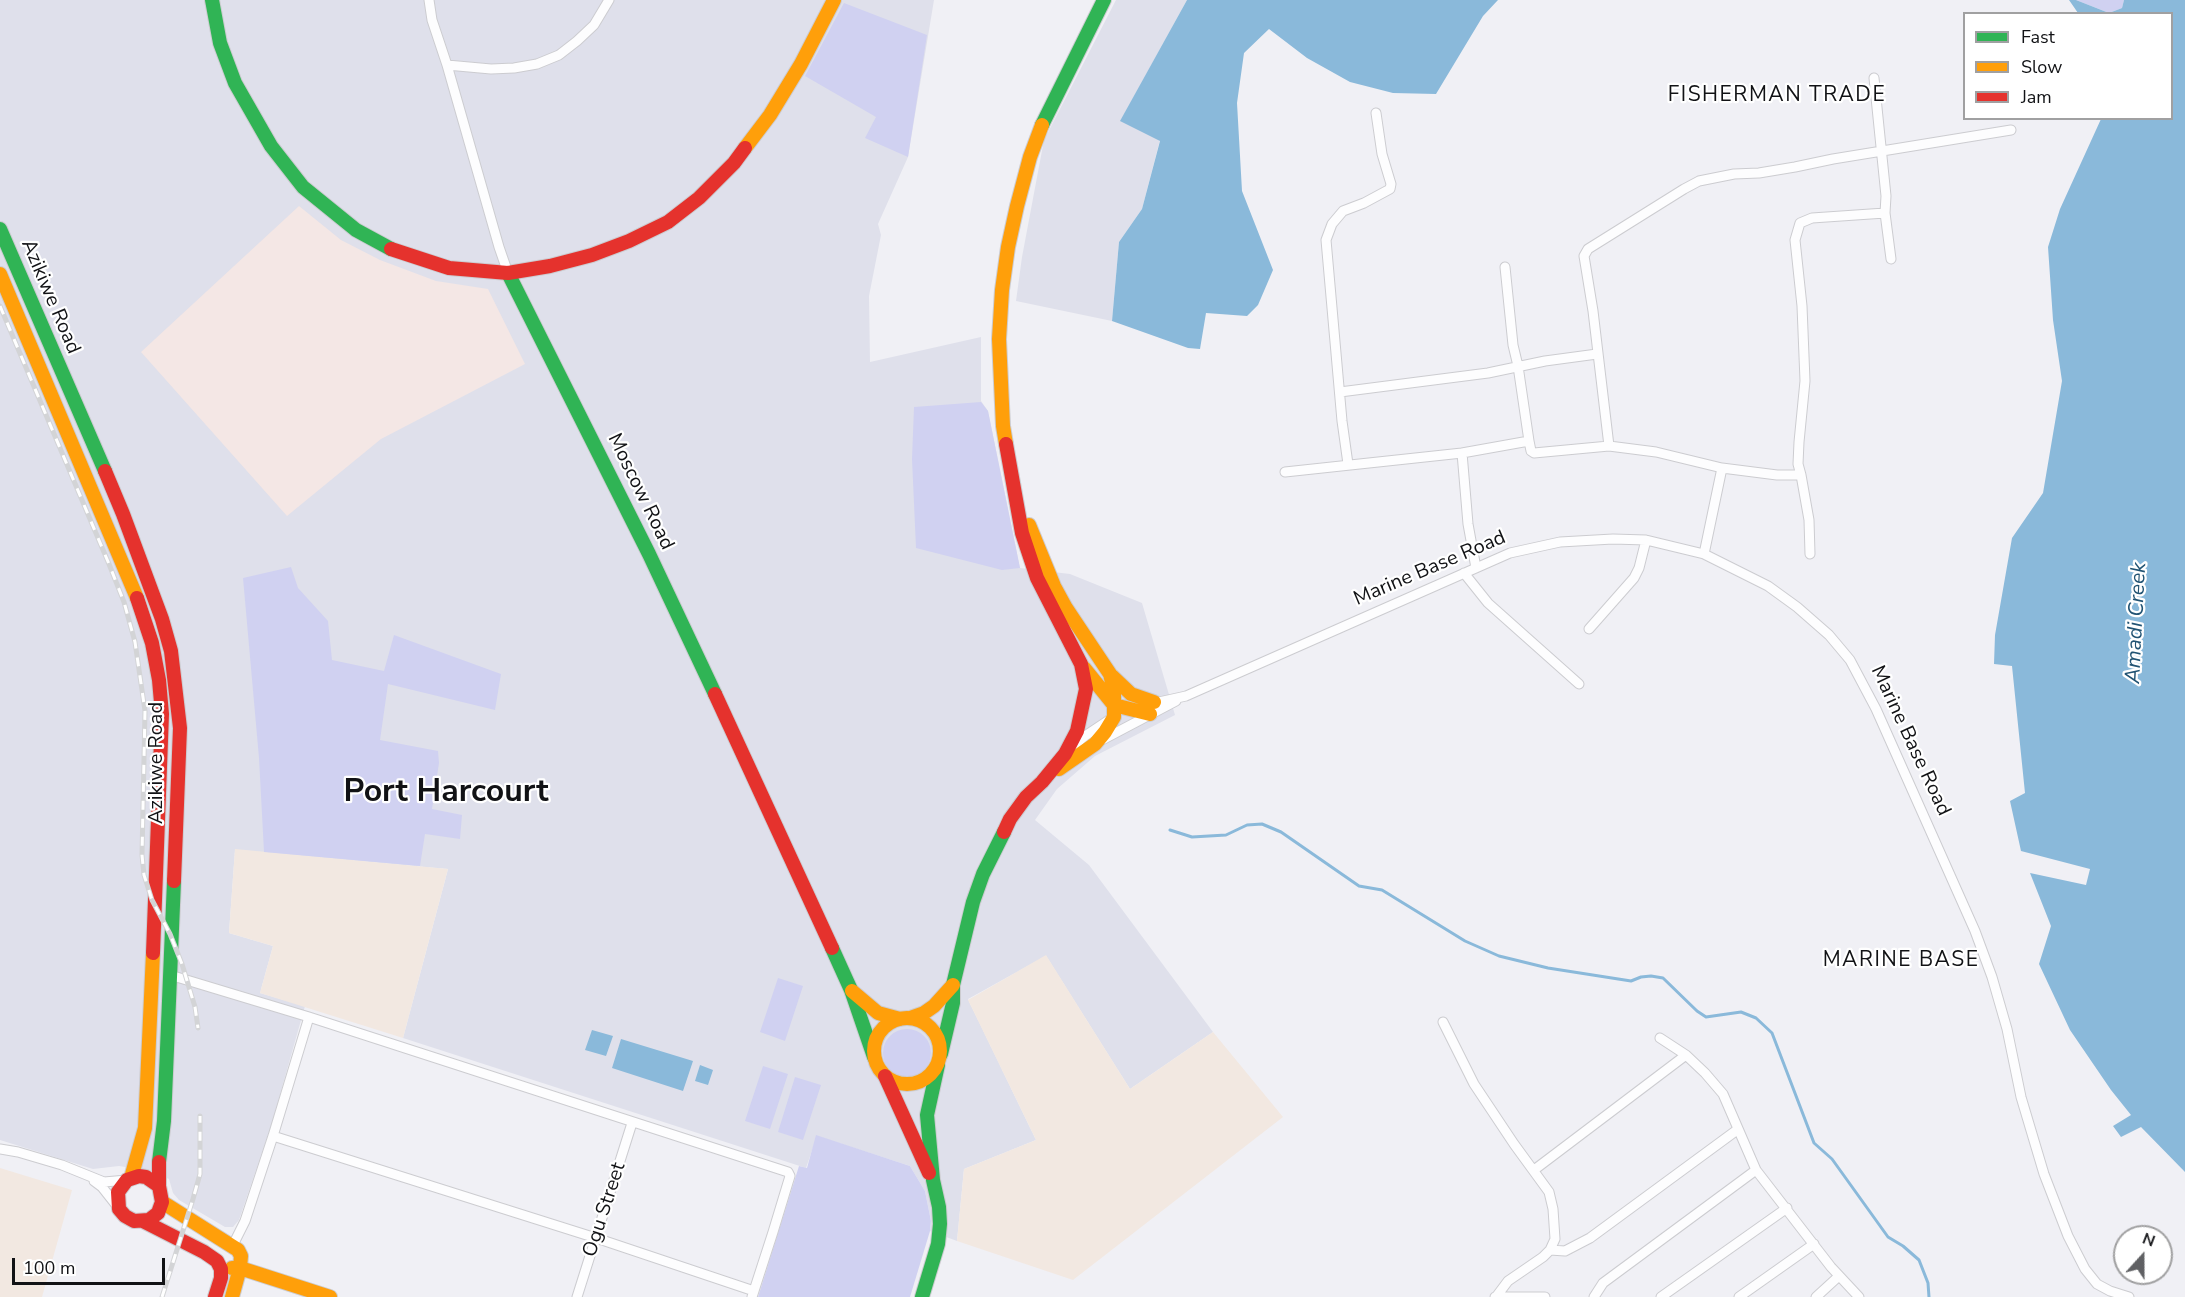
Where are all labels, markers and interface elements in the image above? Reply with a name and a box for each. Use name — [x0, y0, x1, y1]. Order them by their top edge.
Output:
legend — [1963, 12, 2173, 120]
text: Fast — [2021, 25, 2055, 49]
text: Slow — [2021, 55, 2062, 79]
district label: FISHERMAN TRADE — [1668, 83, 1886, 109]
text: Jam — [2021, 85, 2052, 109]
street label: Azikiwe Road — [15, 236, 85, 358]
street label: Moscow Road — [602, 430, 678, 554]
street label: Marine Base Road — [1350, 526, 1510, 612]
water label: Amadi Creek — [2121, 562, 2153, 684]
street label: Marine Base Road — [1865, 662, 1955, 820]
street label: Azikiwe Road — [145, 702, 169, 824]
district label: Port Harcourt — [344, 774, 548, 812]
district label: MARINE BASE — [1823, 948, 1979, 974]
street label: Ogu Street — [578, 1160, 632, 1260]
north arrow — [2113, 1225, 2173, 1285]
text: N — [2139, 1228, 2158, 1252]
scale bar — [15, 1246, 168, 1284]
text: 100 m — [23, 1256, 75, 1280]

